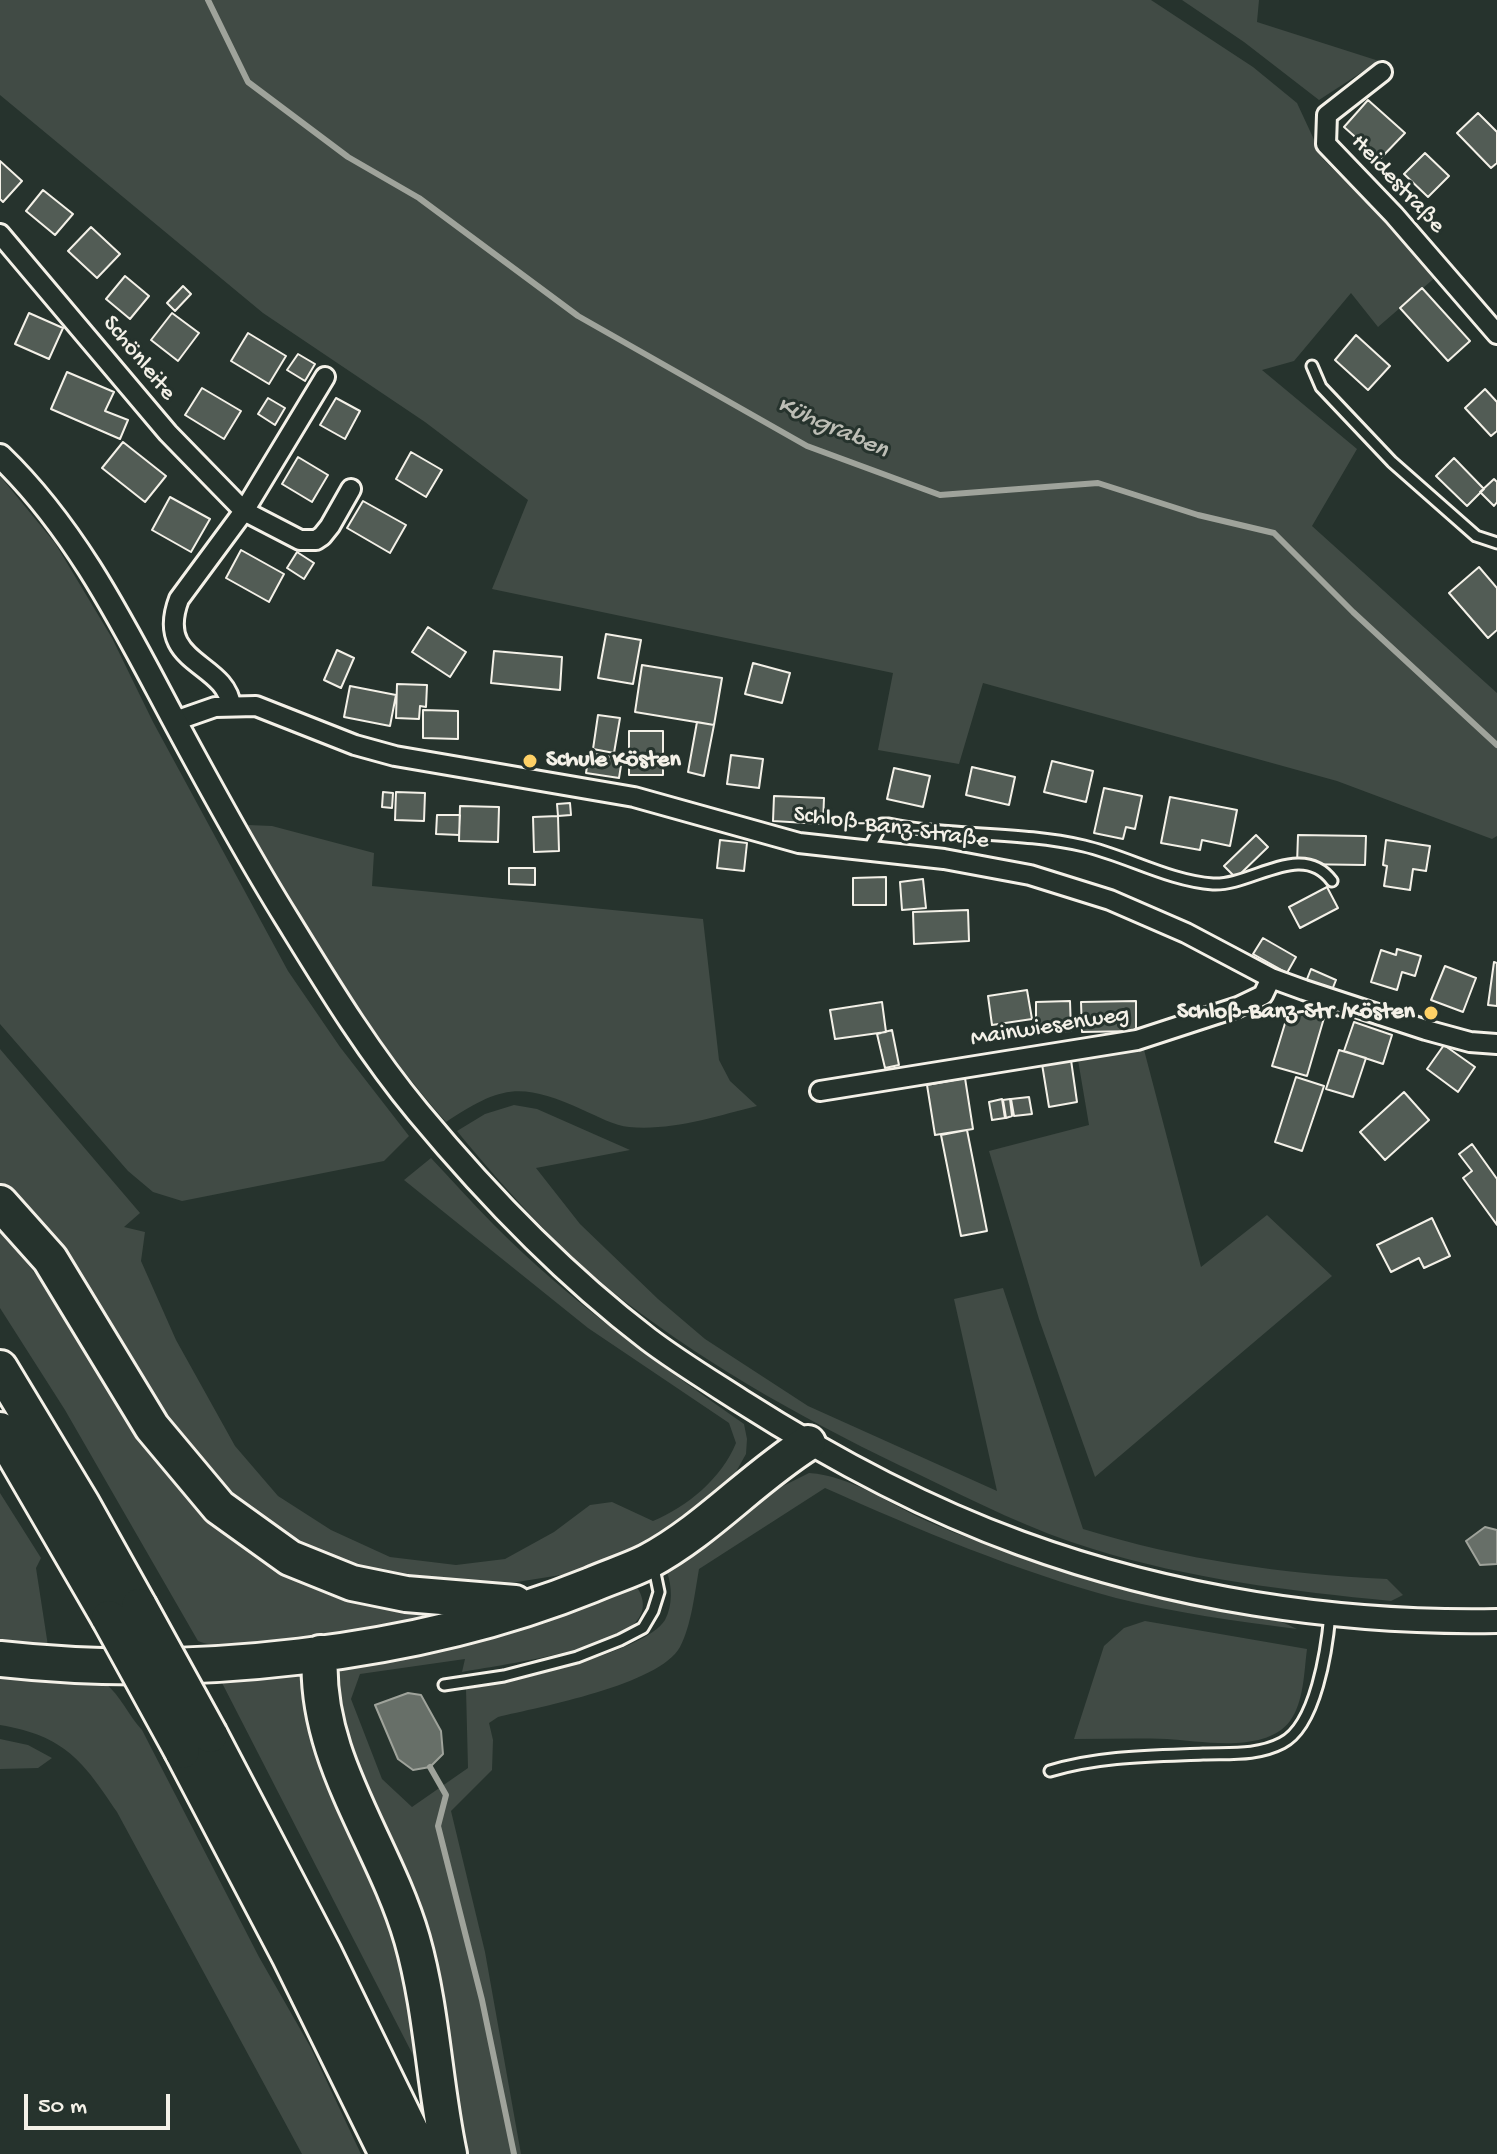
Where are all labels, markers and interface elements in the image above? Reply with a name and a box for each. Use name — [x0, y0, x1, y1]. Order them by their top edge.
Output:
street label: Heidestraße — [1344, 129, 1450, 241]
street label: Schönleite — [95, 311, 181, 407]
water label: Kühgraben — [772, 391, 892, 467]
place label: Schule Kösten — [546, 747, 681, 775]
marker: Schule Kösten — [521, 752, 539, 770]
street label: Schloß-Banz-Straße — [792, 801, 990, 857]
place label: Schloß-Banz-Str./Kösten — [1177, 999, 1415, 1027]
street label: Mainwiesenweg — [969, 1001, 1131, 1055]
marker: Schloß-Banz-Str./Kösten — [1422, 1004, 1440, 1022]
scale bar — [28, 2078, 174, 2128]
text: 50 m — [38, 2093, 87, 2122]

